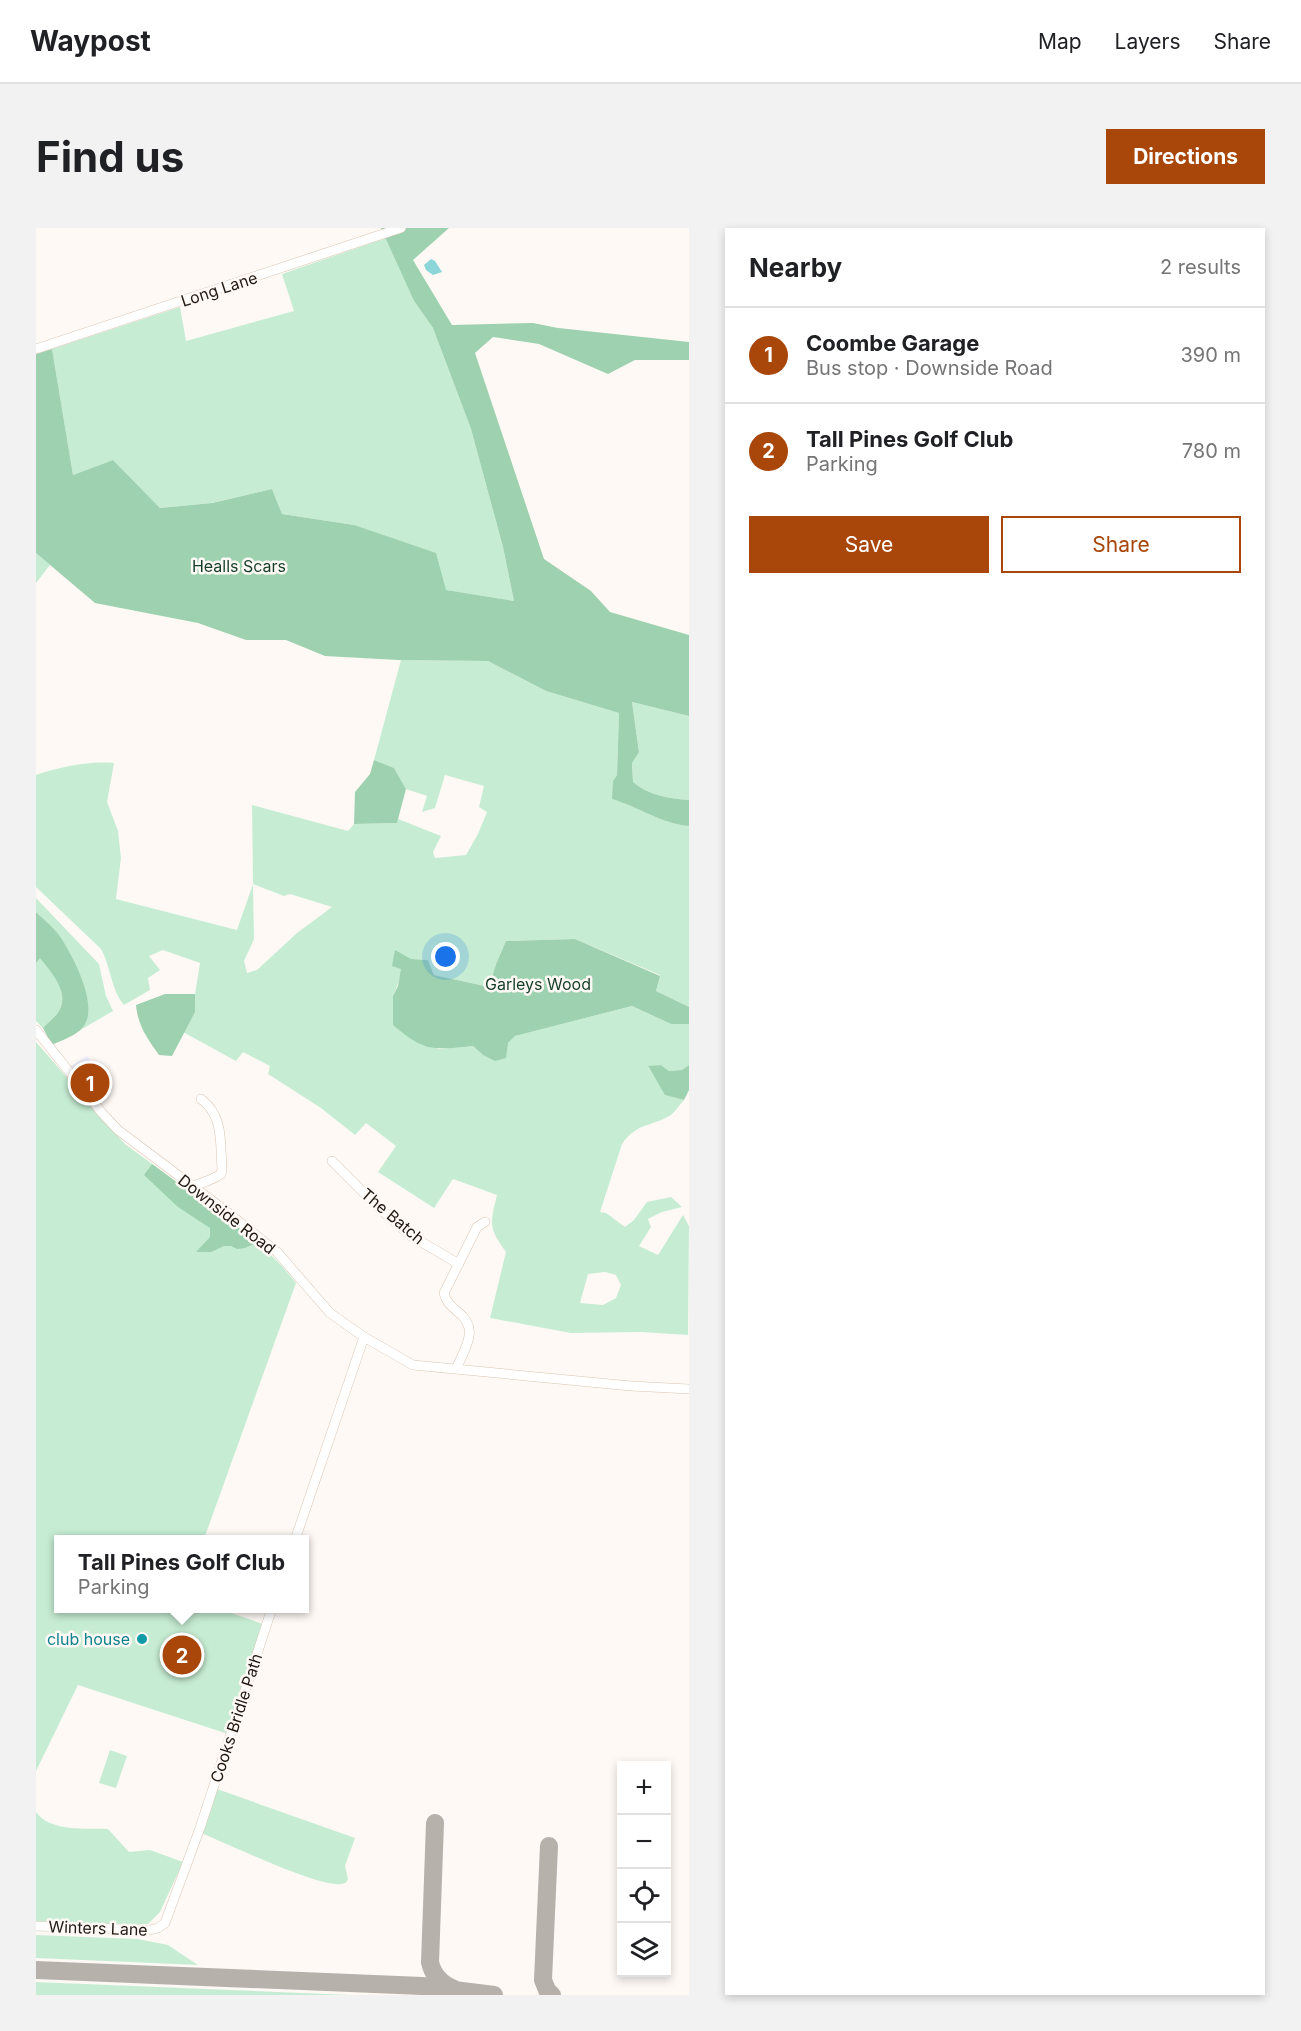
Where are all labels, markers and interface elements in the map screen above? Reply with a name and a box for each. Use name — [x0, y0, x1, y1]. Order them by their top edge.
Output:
text: Waypost — [30, 24, 151, 58]
text: Map — [1038, 29, 1082, 54]
text: Layers — [1115, 29, 1181, 54]
text: Share — [1214, 29, 1271, 54]
button: Directions — [1106, 129, 1265, 184]
text: Find us — [36, 131, 184, 182]
text: Nearby — [749, 252, 842, 283]
text: 2 results — [1160, 255, 1241, 279]
street label: Long Lane — [178, 267, 260, 311]
text: Coombe Garage — [806, 330, 979, 356]
text: 1 — [764, 343, 773, 367]
text: 390 m — [1180, 343, 1241, 367]
text: Bus stop · Downside Road — [806, 356, 1053, 380]
text: Tall Pines Golf Club — [806, 426, 1013, 452]
text: 2 — [762, 439, 775, 463]
text: 780 m — [1182, 439, 1241, 463]
text: Parking — [806, 452, 878, 476]
button: Save — [749, 516, 989, 573]
button: Share — [1001, 516, 1241, 573]
park label: Healls Scars — [192, 556, 286, 576]
your location — [431, 942, 460, 971]
park label: Garleys Wood — [485, 974, 591, 994]
pin: 1 — [70, 1060, 110, 1106]
street label: Downside Road — [174, 1170, 280, 1258]
street label: The Batch — [357, 1184, 429, 1248]
popup — [54, 1535, 309, 1613]
text: Tall Pines Golf Club — [78, 1549, 285, 1575]
text: Parking — [78, 1575, 150, 1599]
place label: club house — [47, 1629, 130, 1649]
marker: club house — [135, 1632, 149, 1646]
pin: 2 — [162, 1632, 202, 1678]
street label: Cooks Bridle Path — [206, 1651, 266, 1785]
map controls — [617, 1761, 671, 1977]
button: + — [617, 1761, 671, 1815]
button: − — [617, 1815, 671, 1869]
button: locate — [617, 1869, 671, 1923]
street label: Winters Lane — [48, 1916, 148, 1940]
button: layers — [617, 1923, 671, 1977]

